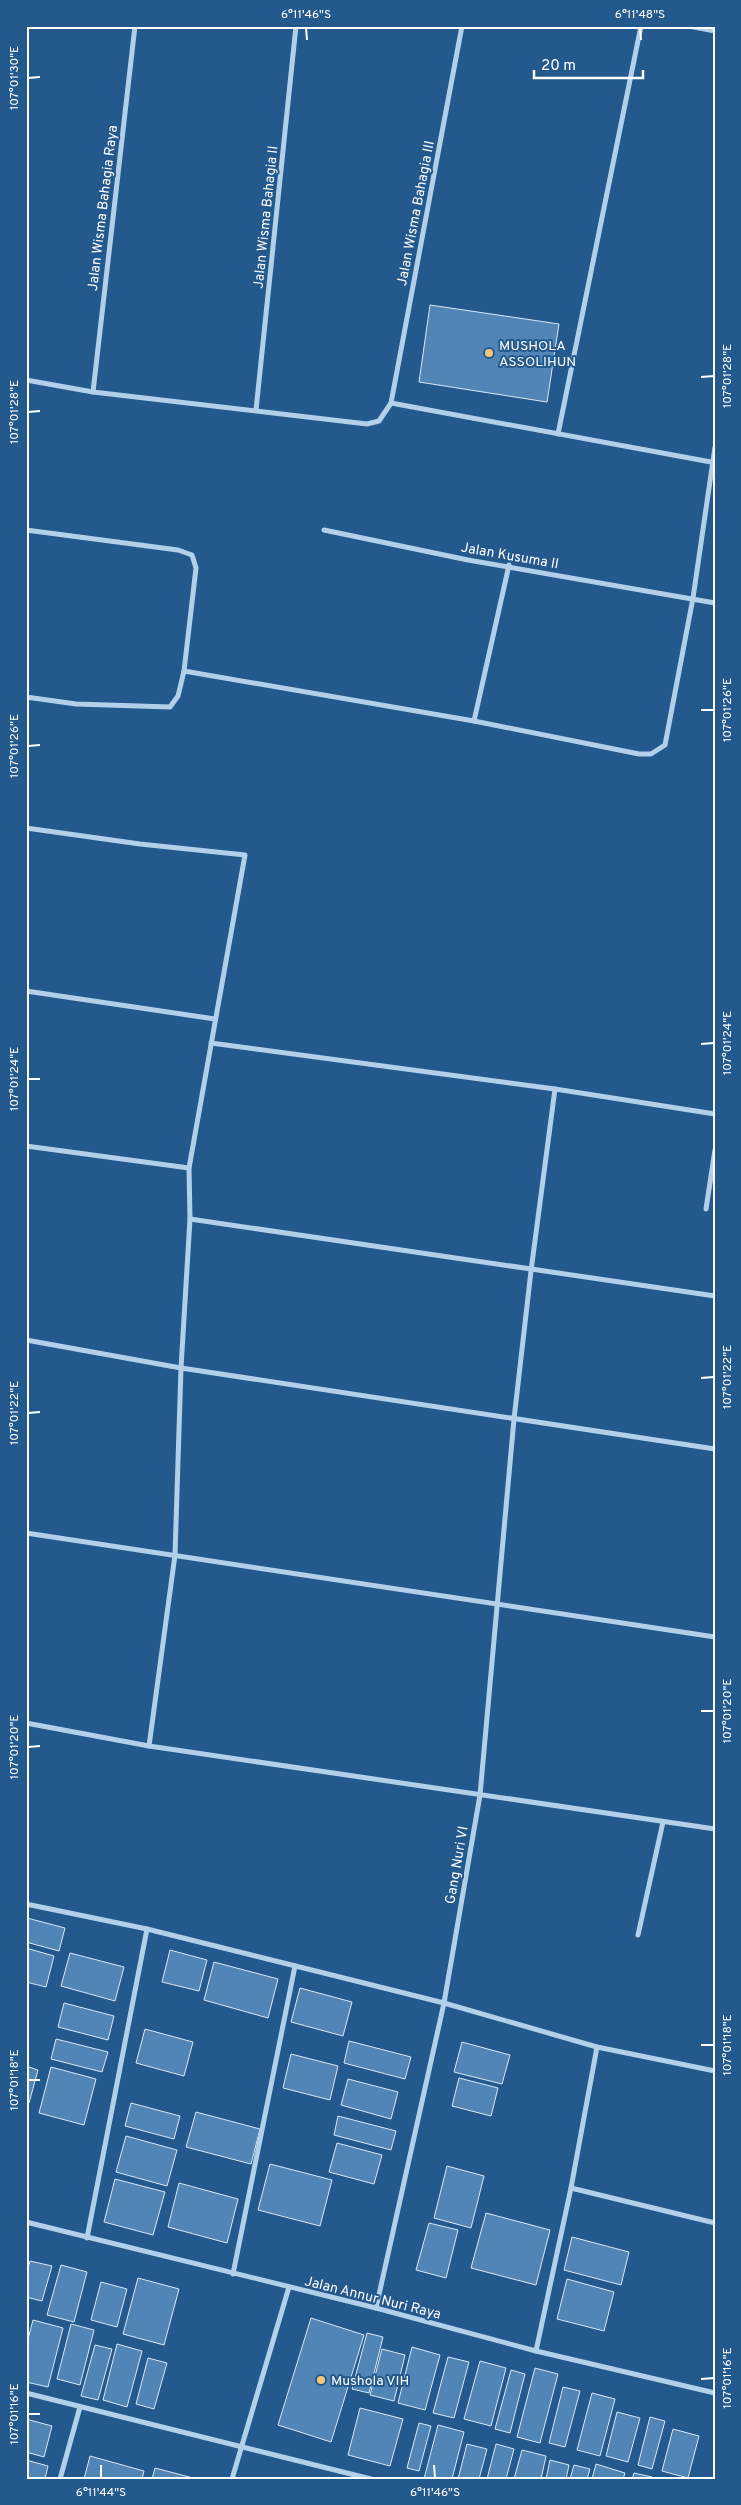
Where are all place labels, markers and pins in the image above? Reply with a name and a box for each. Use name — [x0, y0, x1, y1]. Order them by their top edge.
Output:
place label: MUSHOLA ASSOLIHUN — [499, 338, 576, 371]
marker: MUSHOLA ASSOLIHUN — [483, 347, 495, 359]
place label: Mushola VIH — [331, 2373, 409, 2390]
marker: Mushola VIH — [315, 2374, 327, 2386]

